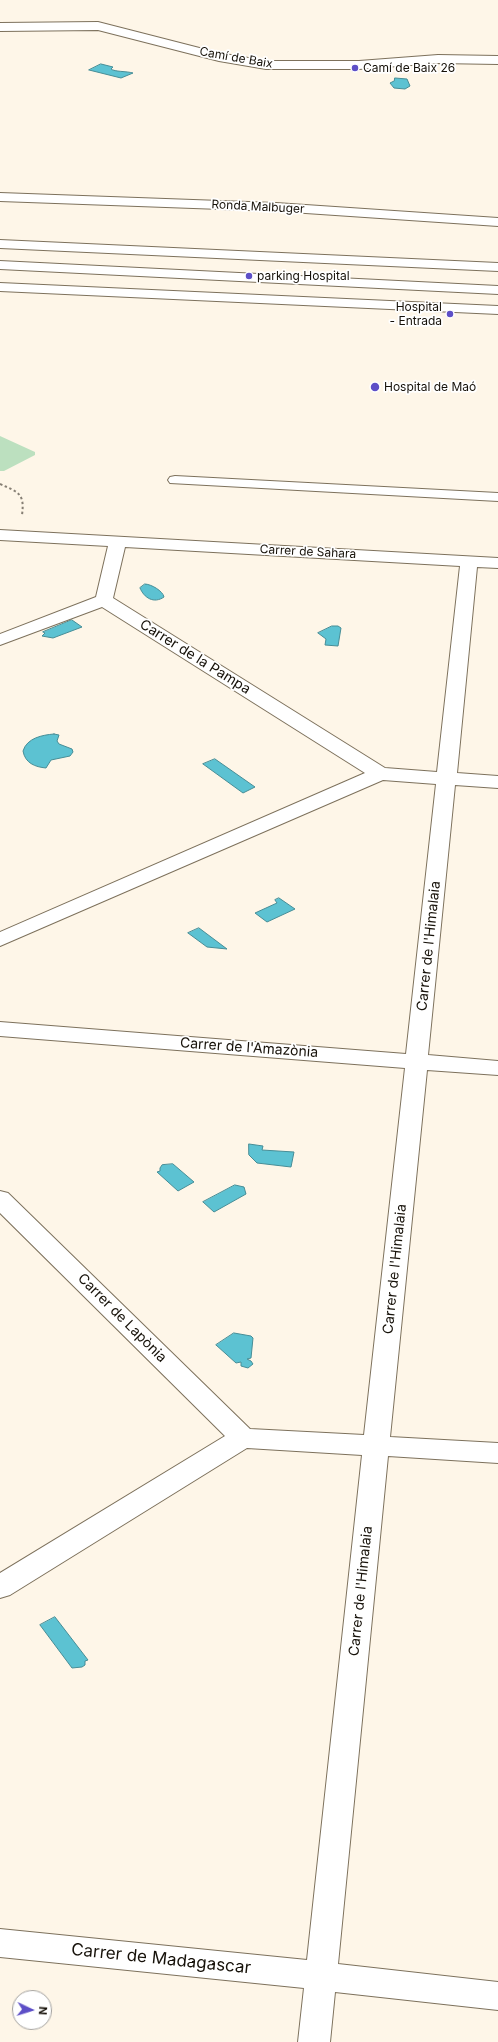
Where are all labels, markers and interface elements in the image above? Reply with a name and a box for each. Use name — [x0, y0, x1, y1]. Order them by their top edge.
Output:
street label: Camí de Baix — [198, 44, 274, 72]
place label: Camí de Baix 26 — [363, 61, 455, 75]
marker: Camí de Baix 26 — [350, 63, 360, 73]
street label: Ronda Malbuger — [211, 197, 305, 217]
place label: parking Hospital — [257, 269, 350, 283]
marker: parking Hospital — [244, 271, 254, 281]
place label: Hospital - Entrada — [390, 300, 442, 328]
marker: Hospital - Entrada — [445, 309, 455, 319]
place label: Hospital de Maó — [384, 380, 476, 394]
marker: Hospital de Maó — [369, 381, 381, 393]
street label: Carrer de Sahara — [259, 542, 357, 562]
street label: Carrer de la Pampa — [136, 616, 254, 698]
street label: Carrer de l'Himalaia — [414, 880, 444, 1012]
street label: Carrer de l'Amazònia — [179, 1035, 319, 1061]
street label: Carrer de l'Himalaia — [380, 1203, 410, 1335]
street label: Carrer de Lapònia — [74, 1270, 170, 1366]
street label: Carrer de l'Himalaia — [346, 1525, 376, 1657]
street label: Carrer de Madagascar — [70, 1939, 252, 1979]
north arrow — [12, 1990, 52, 2030]
text: N — [36, 2006, 50, 2015]

